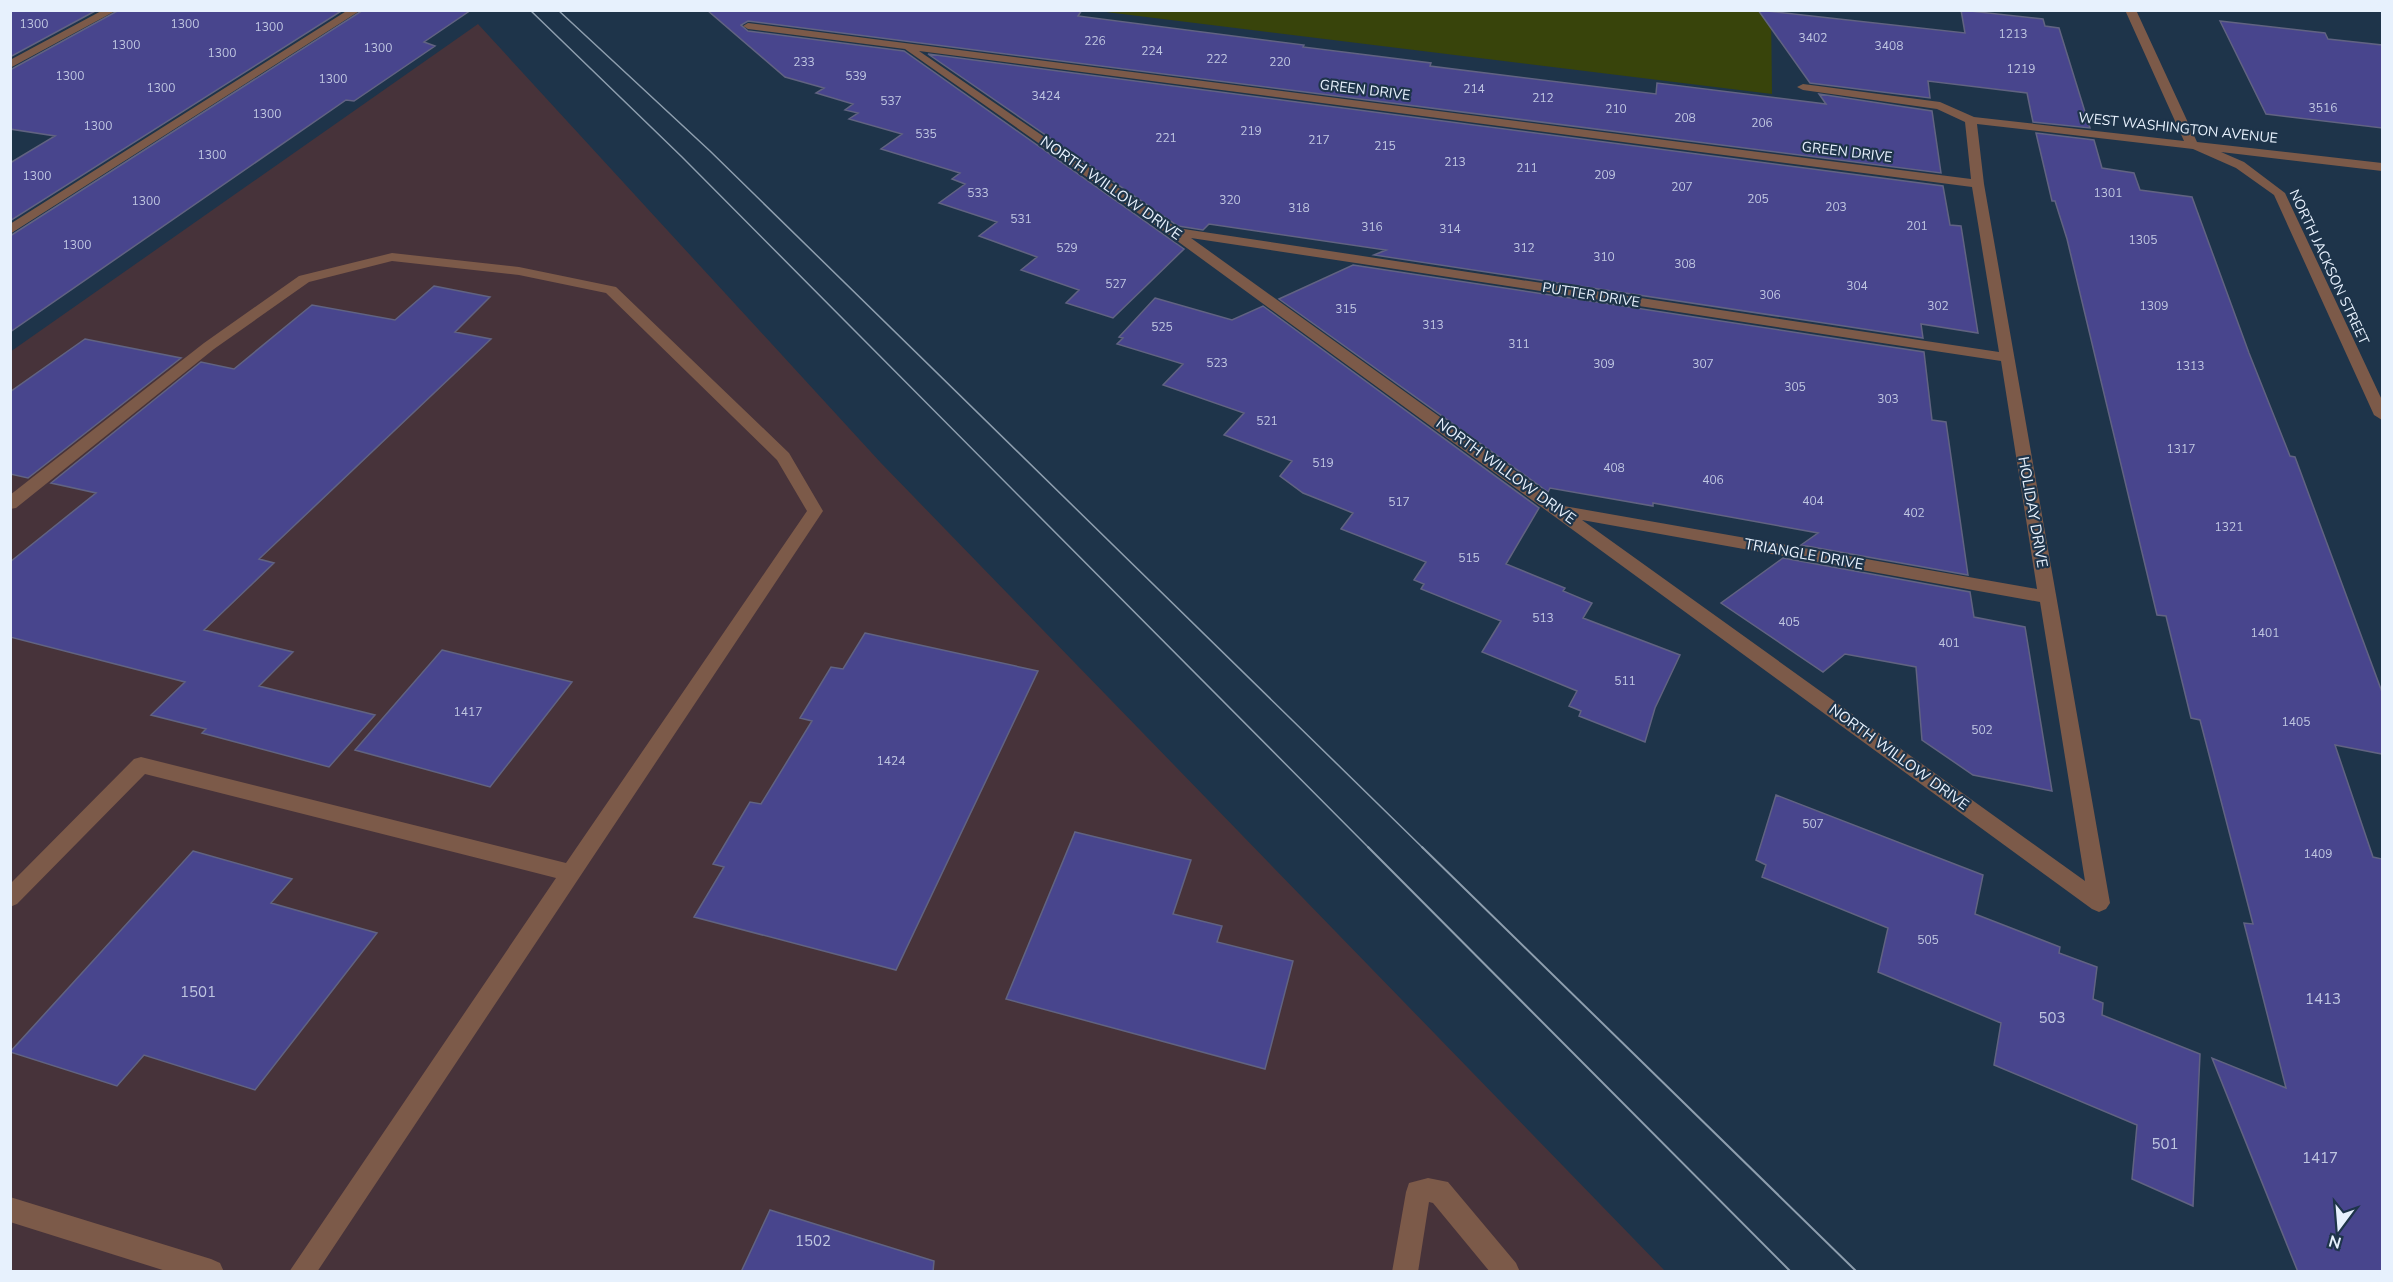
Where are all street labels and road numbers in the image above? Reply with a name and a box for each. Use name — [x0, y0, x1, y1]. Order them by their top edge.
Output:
street label: GREEN DRIVE — [1319, 75, 1411, 105]
street label: WEST WASHINGTON AVENUE — [2077, 108, 2279, 148]
street label: NORTH WILLOW DRIVE — [1036, 131, 1186, 245]
street label: GREEN DRIVE — [1801, 137, 1893, 167]
street label: NORTH JACKSON STREET — [2285, 186, 2374, 348]
street label: PUTTER DRIVE — [1541, 278, 1641, 312]
street label: NORTH WILLOW DRIVE — [1432, 413, 1580, 529]
street label: HOLIDAY DRIVE — [2013, 455, 2053, 569]
street label: TRIANGLE DRIVE — [1743, 534, 1865, 574]
street label: NORTH WILLOW DRIVE — [1825, 699, 1973, 815]

